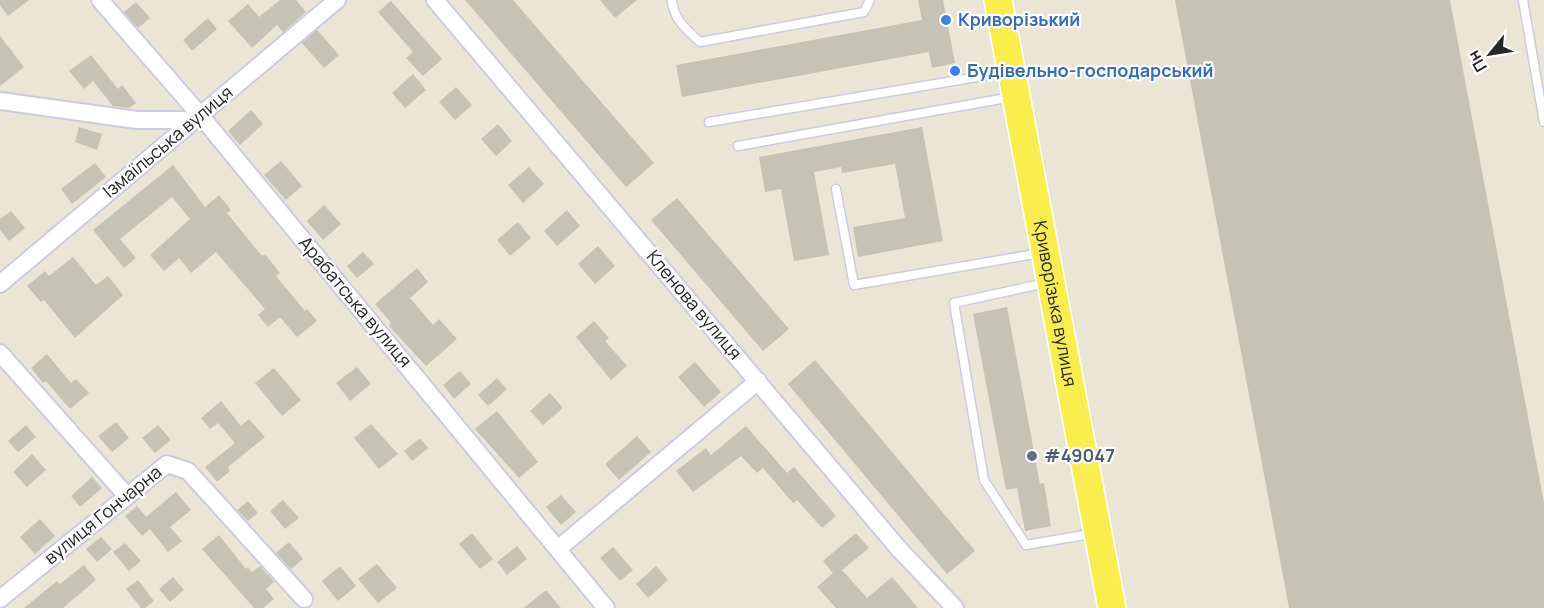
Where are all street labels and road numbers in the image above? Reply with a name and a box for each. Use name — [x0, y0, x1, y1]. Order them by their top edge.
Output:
street label: Ізмаїльська вулиця — [97, 80, 237, 203]
street label: Криворізька вулиця — [1029, 218, 1083, 389]
street label: Арабатська вулиця — [294, 231, 418, 372]
street label: Кленова вулиця — [642, 245, 748, 364]
street label: вулиця Гончарна — [39, 459, 166, 569]

